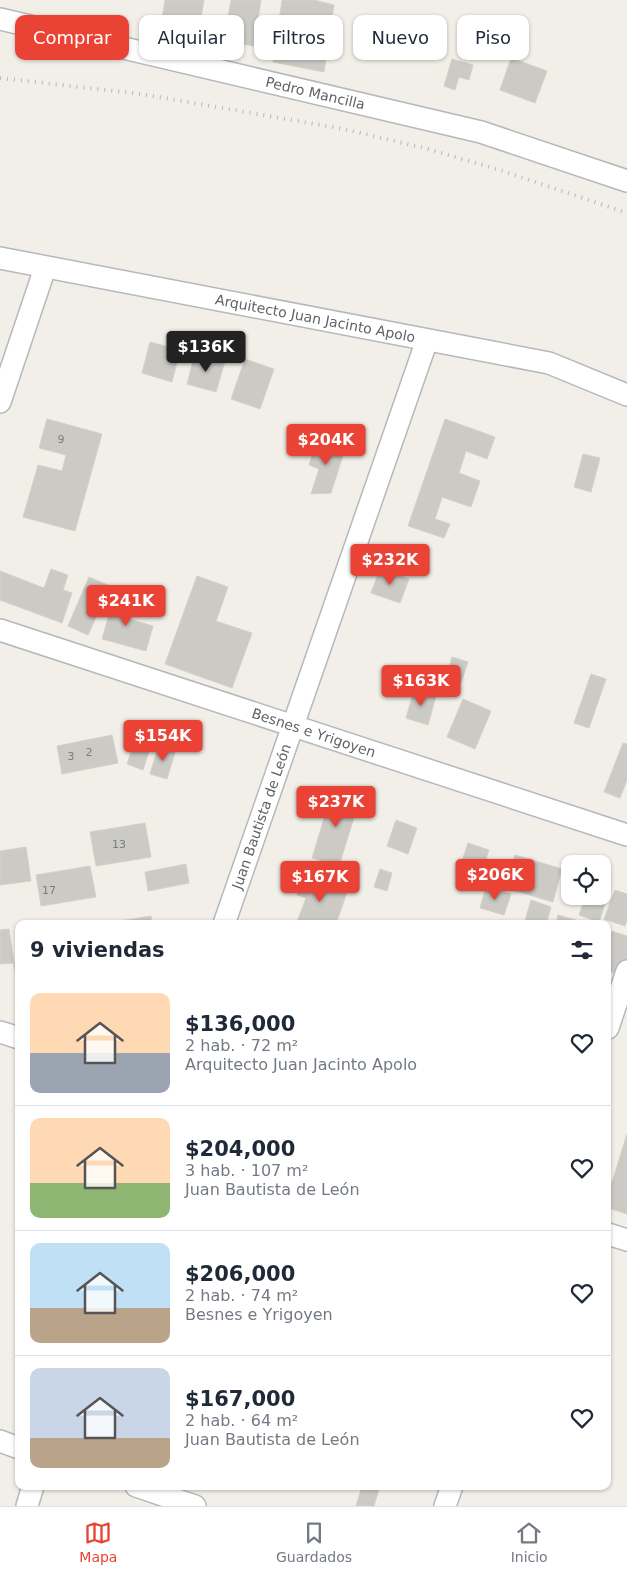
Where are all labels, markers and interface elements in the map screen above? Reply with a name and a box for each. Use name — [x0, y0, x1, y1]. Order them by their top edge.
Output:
chip: Comprar — [15, 15, 129, 60]
chip: Alquilar — [139, 15, 244, 60]
chip: Filtros — [254, 15, 343, 60]
chip: Nuevo — [353, 15, 447, 60]
chip: Piso — [457, 15, 529, 60]
street label: Pedro Mancilla — [264, 74, 367, 112]
street label: Arquitecto Juan Jacinto Apolo — [214, 291, 417, 345]
pin: $136K — [171, 330, 241, 373]
text: $136K — [178, 337, 234, 356]
pin: $204K — [291, 424, 361, 466]
text: $204K — [298, 430, 354, 449]
house number: 9 — [58, 433, 65, 446]
pin: $232K — [355, 544, 425, 586]
text: $232K — [362, 550, 418, 569]
pin: $241K — [91, 584, 161, 627]
text: $241K — [98, 591, 154, 610]
pin: $163K — [386, 664, 456, 707]
text: $163K — [393, 671, 449, 690]
street label: Besnes e Yrigoyen — [250, 705, 378, 760]
pin: $154K — [128, 720, 198, 762]
text: $154K — [135, 726, 191, 745]
street label: Juan Bautista de León — [228, 742, 294, 892]
house number: 2 — [86, 746, 93, 759]
house number: 3 — [68, 750, 75, 763]
pin: $237K — [301, 786, 371, 828]
text: $237K — [308, 792, 364, 811]
house number: 13 — [112, 838, 126, 851]
map controls — [561, 855, 611, 905]
button: locate — [561, 855, 611, 905]
pin: $206K — [460, 858, 530, 901]
pin: $167K — [285, 860, 355, 903]
text: $206K — [467, 865, 523, 884]
text: $167K — [292, 867, 348, 886]
house number: 17 — [42, 884, 56, 897]
icon: filters — [568, 936, 596, 964]
text: 9 viviendas — [30, 938, 165, 962]
text: $136,000 — [185, 1012, 295, 1036]
icon: home — [70, 1013, 130, 1073]
icon: heart — [568, 1029, 596, 1057]
text: 2 hab. · 72 m² — [185, 1036, 298, 1055]
text: Arquitecto Juan Jacinto Apolo — [185, 1055, 417, 1074]
text: $204,000 — [185, 1137, 295, 1161]
icon: home — [70, 1138, 130, 1198]
icon: heart — [568, 1154, 596, 1182]
text: 3 hab. · 107 m² — [185, 1161, 308, 1180]
text: Juan Bautista de León — [185, 1180, 360, 1199]
text: $206,000 — [185, 1262, 295, 1286]
icon: home — [70, 1263, 130, 1323]
icon: heart — [568, 1279, 596, 1307]
text: 2 hab. · 74 m² — [185, 1286, 298, 1305]
text: Besnes e Yrigoyen — [185, 1305, 333, 1324]
text: $167,000 — [185, 1387, 295, 1411]
icon: home — [70, 1388, 130, 1448]
icon: heart — [568, 1404, 596, 1432]
text: 2 hab. · 64 m² — [185, 1411, 298, 1430]
text: Juan Bautista de León — [185, 1430, 360, 1449]
tab: Mapa — [79, 1519, 117, 1565]
tab: Guardados — [276, 1519, 352, 1565]
tab: Inicio — [511, 1519, 548, 1565]

